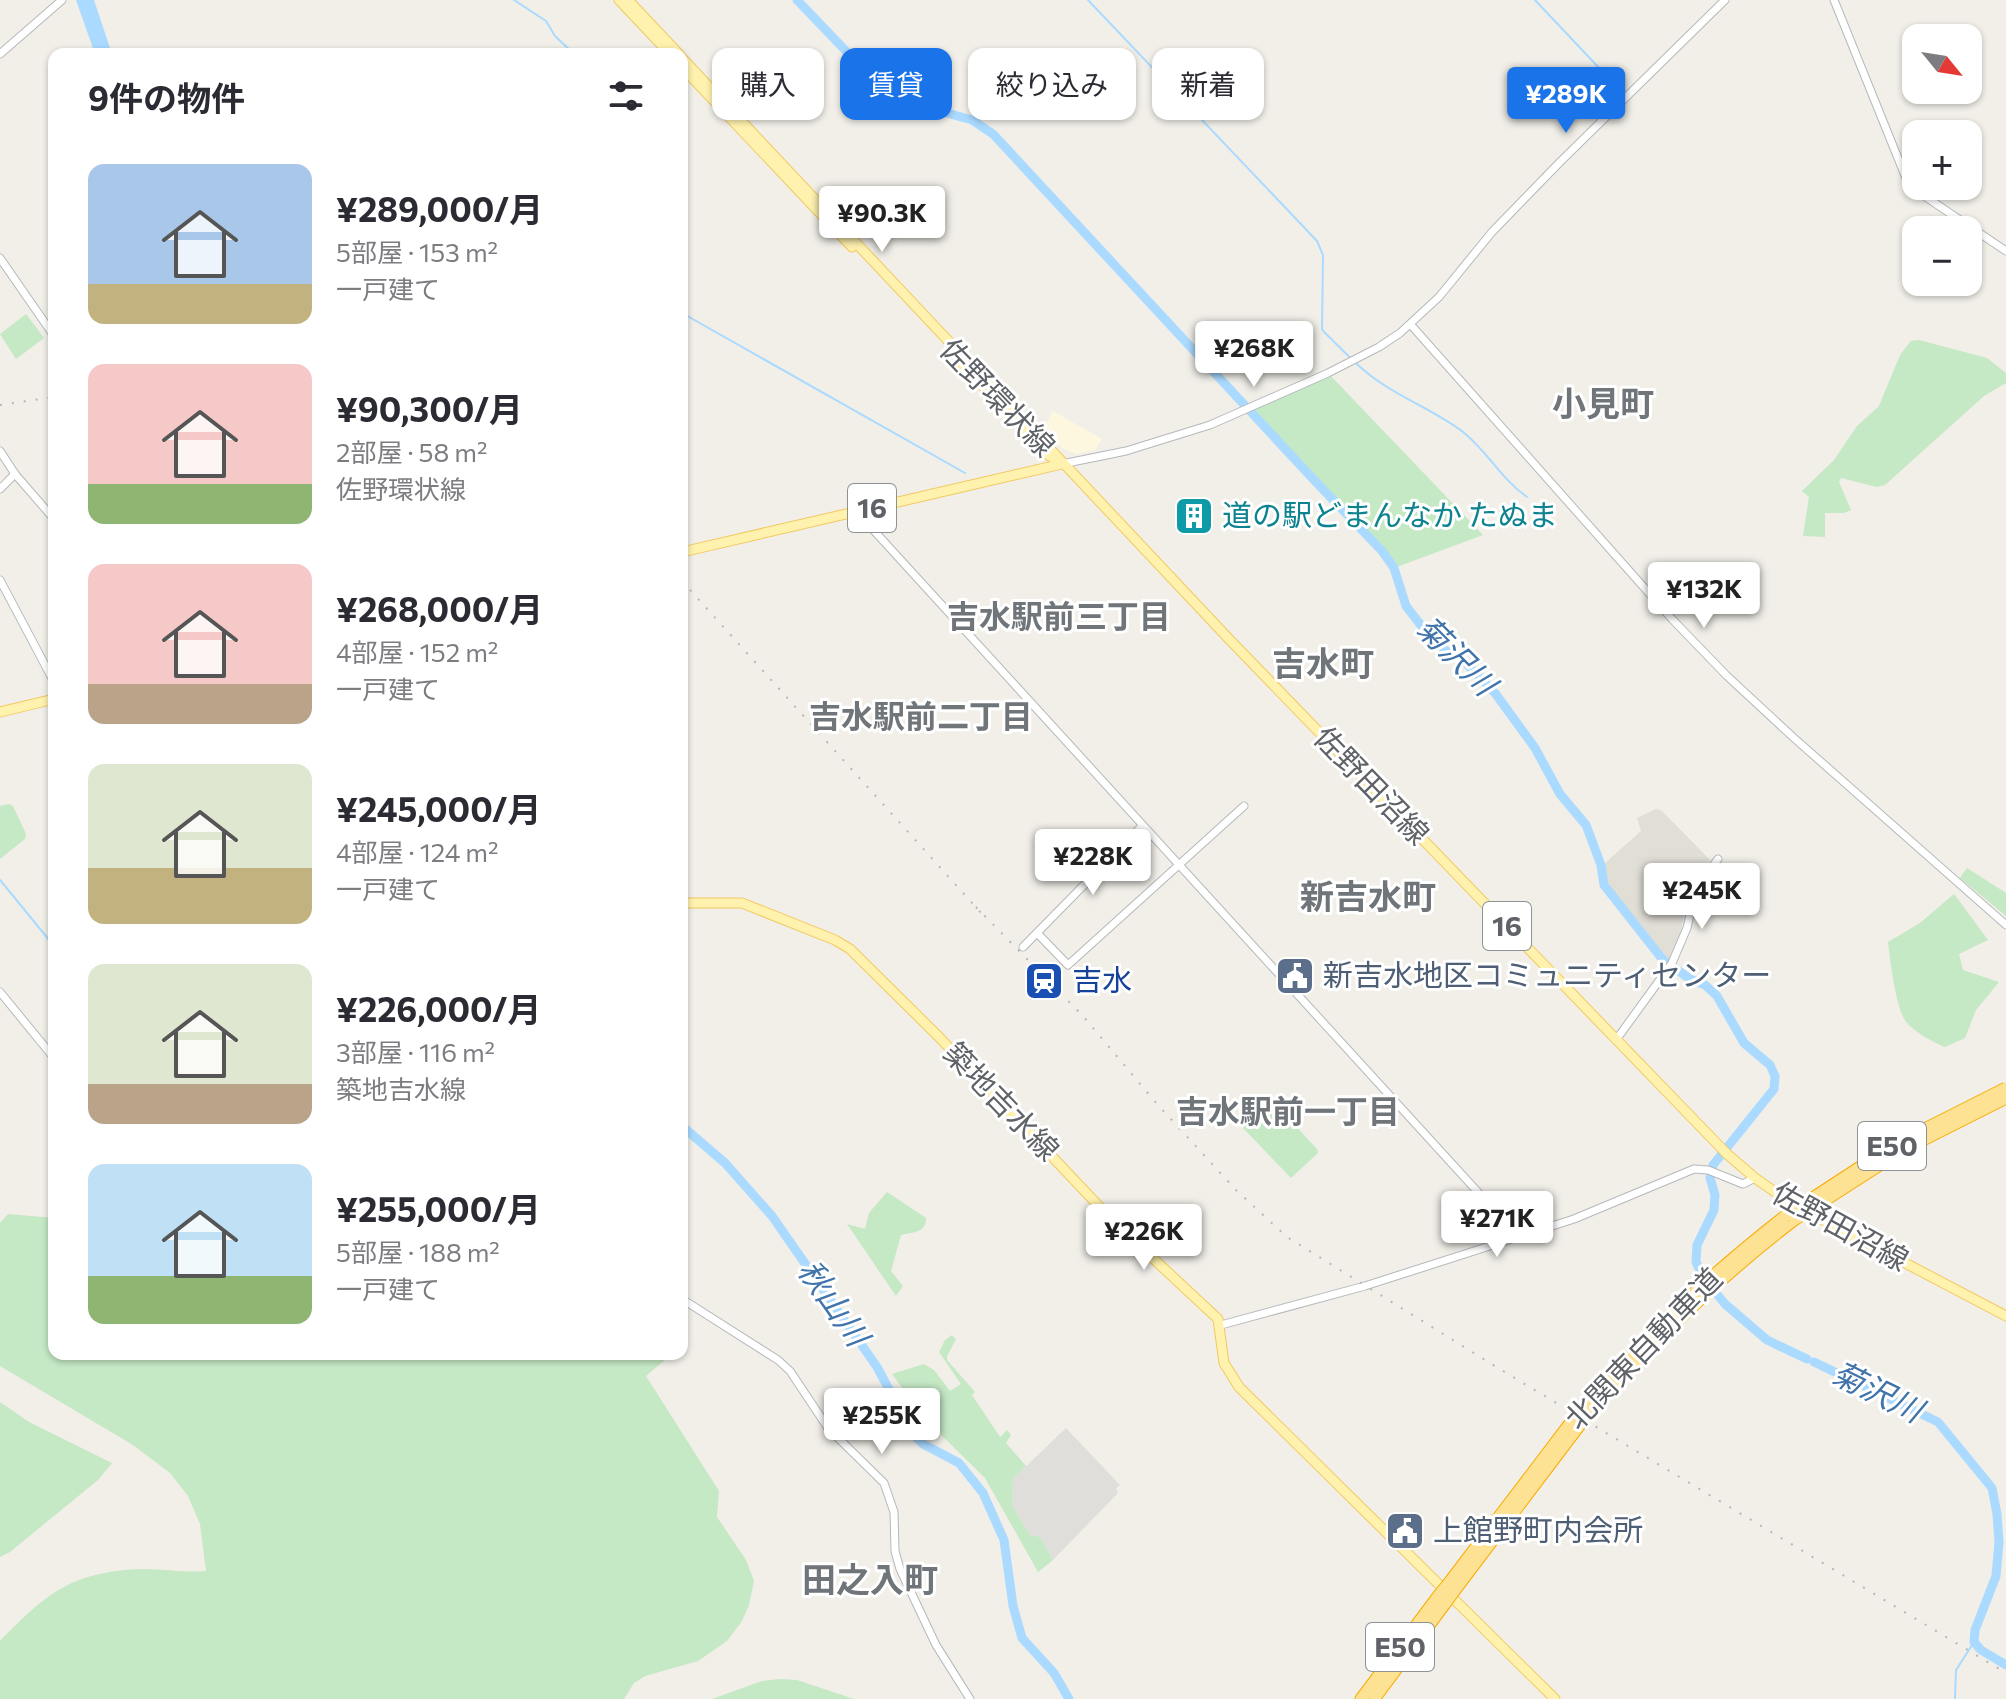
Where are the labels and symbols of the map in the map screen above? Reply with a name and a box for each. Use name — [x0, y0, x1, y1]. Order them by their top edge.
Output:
north arrow — [1902, 24, 1982, 104]
pin: ¥289K — [1510, 67, 1622, 135]
pin: ¥90.3K — [817, 186, 947, 254]
pin: ¥268K — [1198, 321, 1310, 389]
street label: 佐野環状線 — [933, 329, 1064, 463]
district label: 小見町 — [1552, 381, 1654, 423]
road number: 16 — [848, 484, 896, 532]
building icon: 道の駅どまんなか たぬま — [1173, 495, 1215, 537]
place label: 道の駅どまんなか たぬま — [1222, 495, 1558, 532]
pin: ¥132K — [1648, 562, 1760, 630]
district label: 吉水駅前三丁目 — [947, 595, 1171, 635]
water label: 菊沢川 — [1409, 606, 1508, 705]
district label: 吉水町 — [1272, 641, 1374, 683]
district label: 吉水駅前二丁目 — [809, 695, 1033, 735]
street label: 佐野田沼線 — [1307, 717, 1438, 851]
pin: ¥228K — [1037, 829, 1149, 897]
pin: ¥245K — [1646, 863, 1758, 931]
district label: 新吉水町 — [1300, 874, 1436, 916]
road number: 16 — [1483, 902, 1531, 950]
public building icon: 新吉水地区コミュニティセンター — [1274, 955, 1316, 997]
place label: 新吉水地区コミュニティセンター — [1323, 955, 1771, 992]
station icon: 吉水 — [1023, 960, 1065, 1002]
place label: 吉水 — [1072, 960, 1132, 997]
street label: 築地吉水線 — [937, 1033, 1068, 1167]
district label: 吉水駅前一丁目 — [1176, 1090, 1400, 1130]
road number: E50 — [1858, 1122, 1926, 1170]
street label: 佐野田沼線 — [1767, 1172, 1916, 1277]
pin: ¥271K — [1441, 1191, 1553, 1259]
pin: ¥226K — [1088, 1204, 1200, 1272]
water label: 秋山川 — [791, 1251, 880, 1355]
street label: 北関東自動車道 — [1556, 1259, 1728, 1436]
water label: 菊沢川 — [1826, 1351, 1932, 1431]
pin: ¥255K — [826, 1388, 938, 1456]
public building icon: 上館野町内会所 — [1384, 1510, 1426, 1552]
place label: 上館野町内会所 — [1433, 1510, 1643, 1547]
district label: 田之入町 — [802, 1557, 938, 1599]
road number: E50 — [1366, 1623, 1434, 1671]

